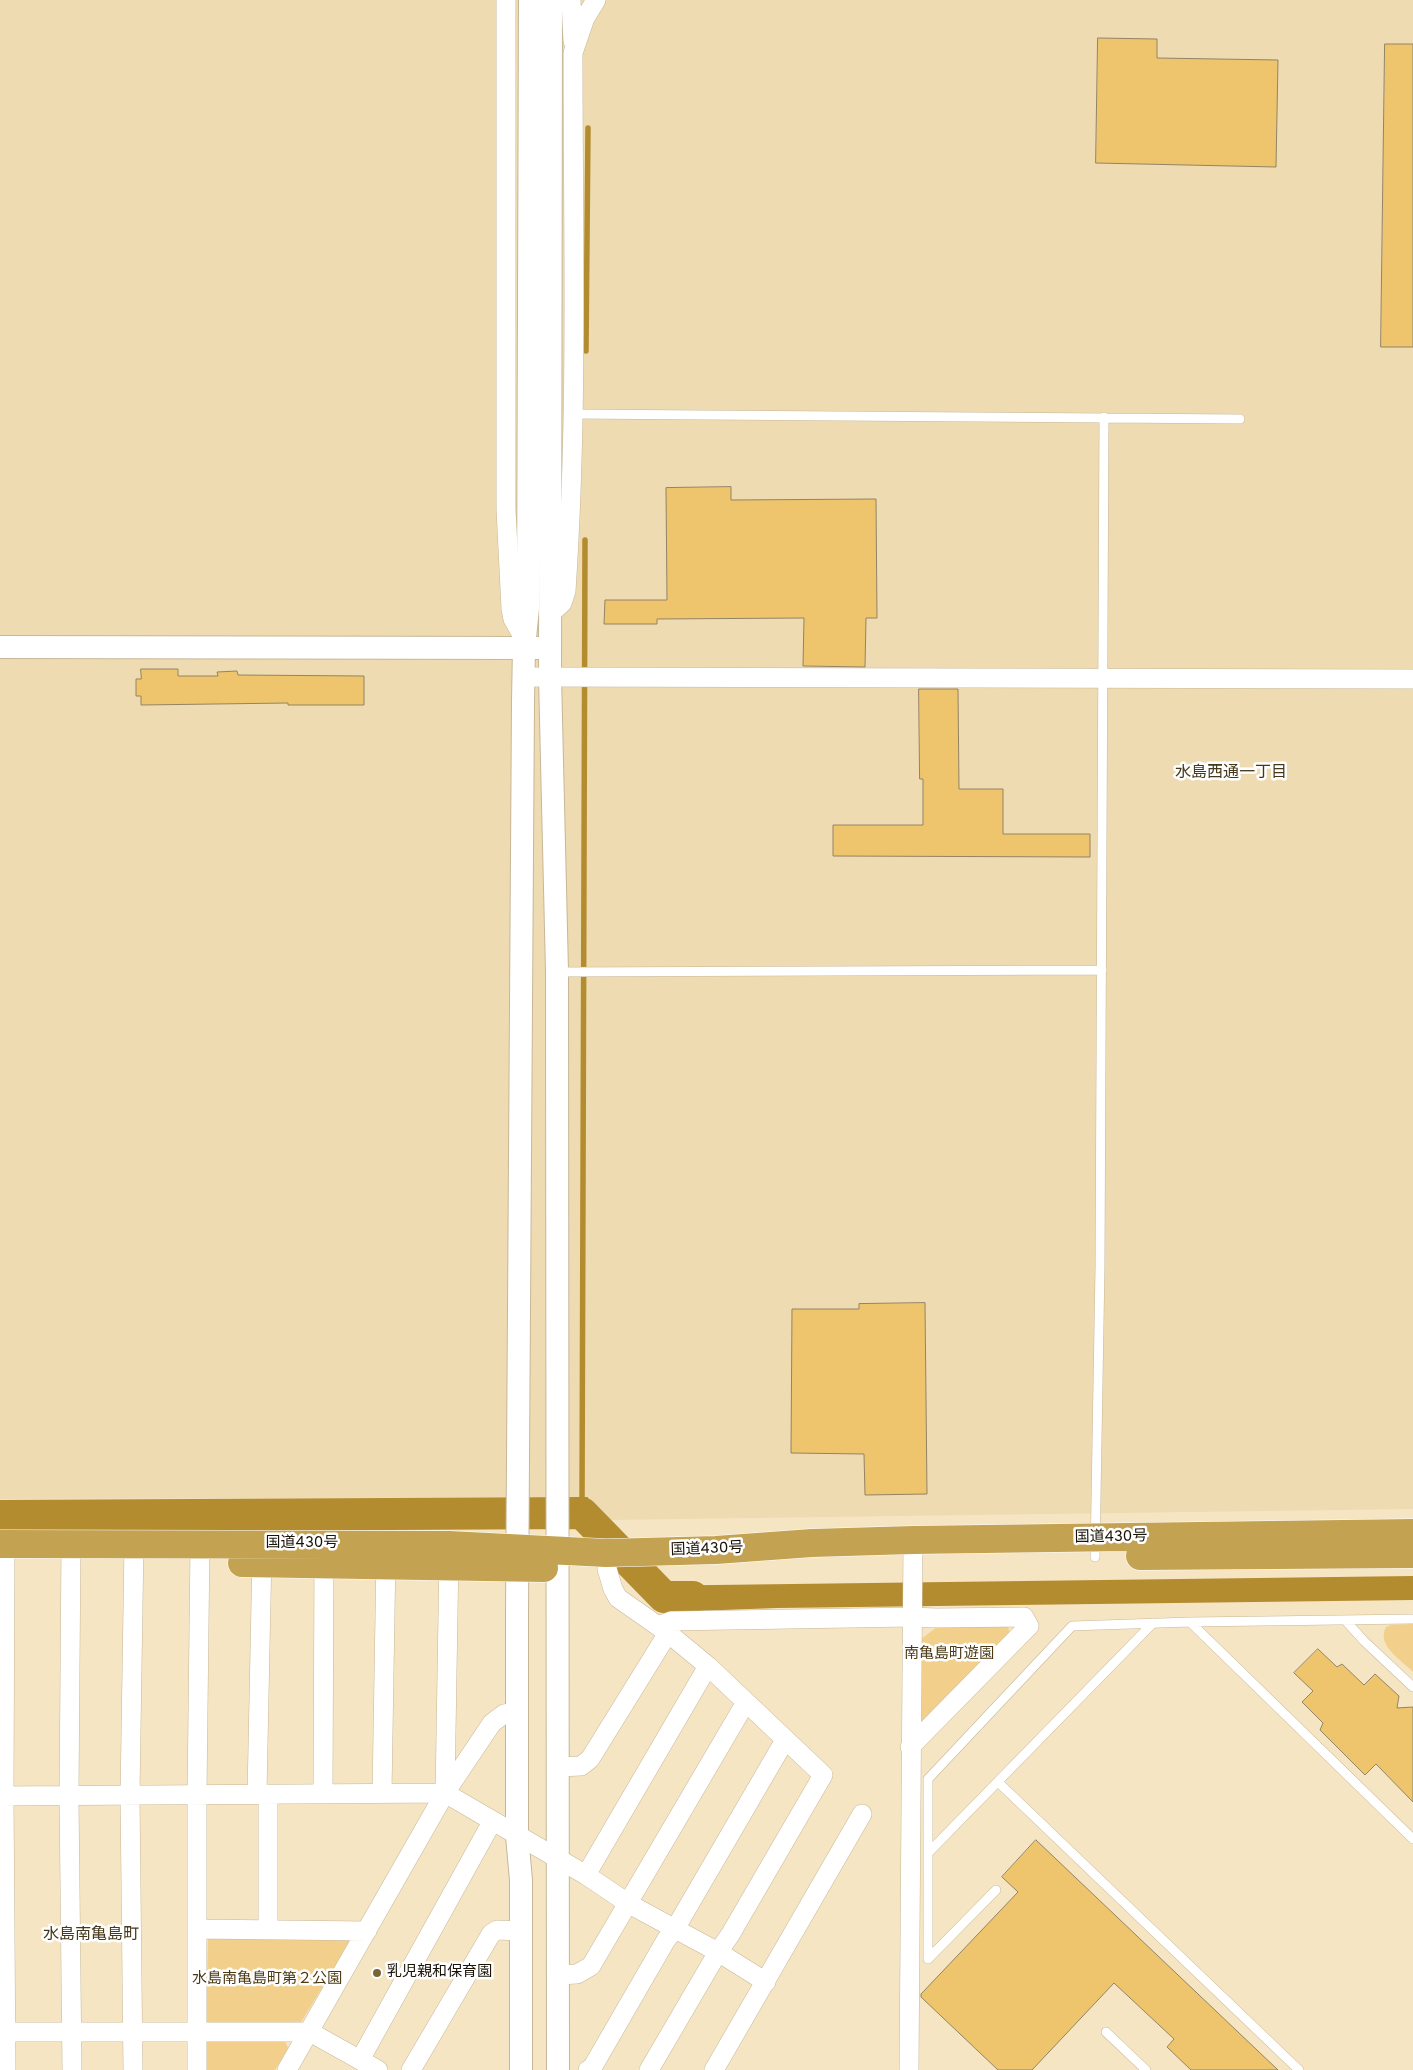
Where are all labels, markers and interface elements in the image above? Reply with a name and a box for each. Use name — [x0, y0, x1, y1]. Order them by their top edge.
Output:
district label: 水島西通一丁目 — [1175, 764, 1287, 784]
street label: 国道430号 — [1074, 1528, 1148, 1548]
street label: 国道430号 — [266, 1535, 338, 1553]
street label: 国道430号 — [670, 1540, 744, 1560]
park label: 南亀島町遊園 — [904, 1646, 994, 1664]
district label: 水島南亀島町 — [43, 1926, 139, 1946]
place label: 乳児親和保育園 — [387, 1964, 492, 1982]
marker: 乳児親和保育園 — [371, 1967, 383, 1979]
park label: 水島南亀島町第２公園 — [192, 1971, 342, 1989]

